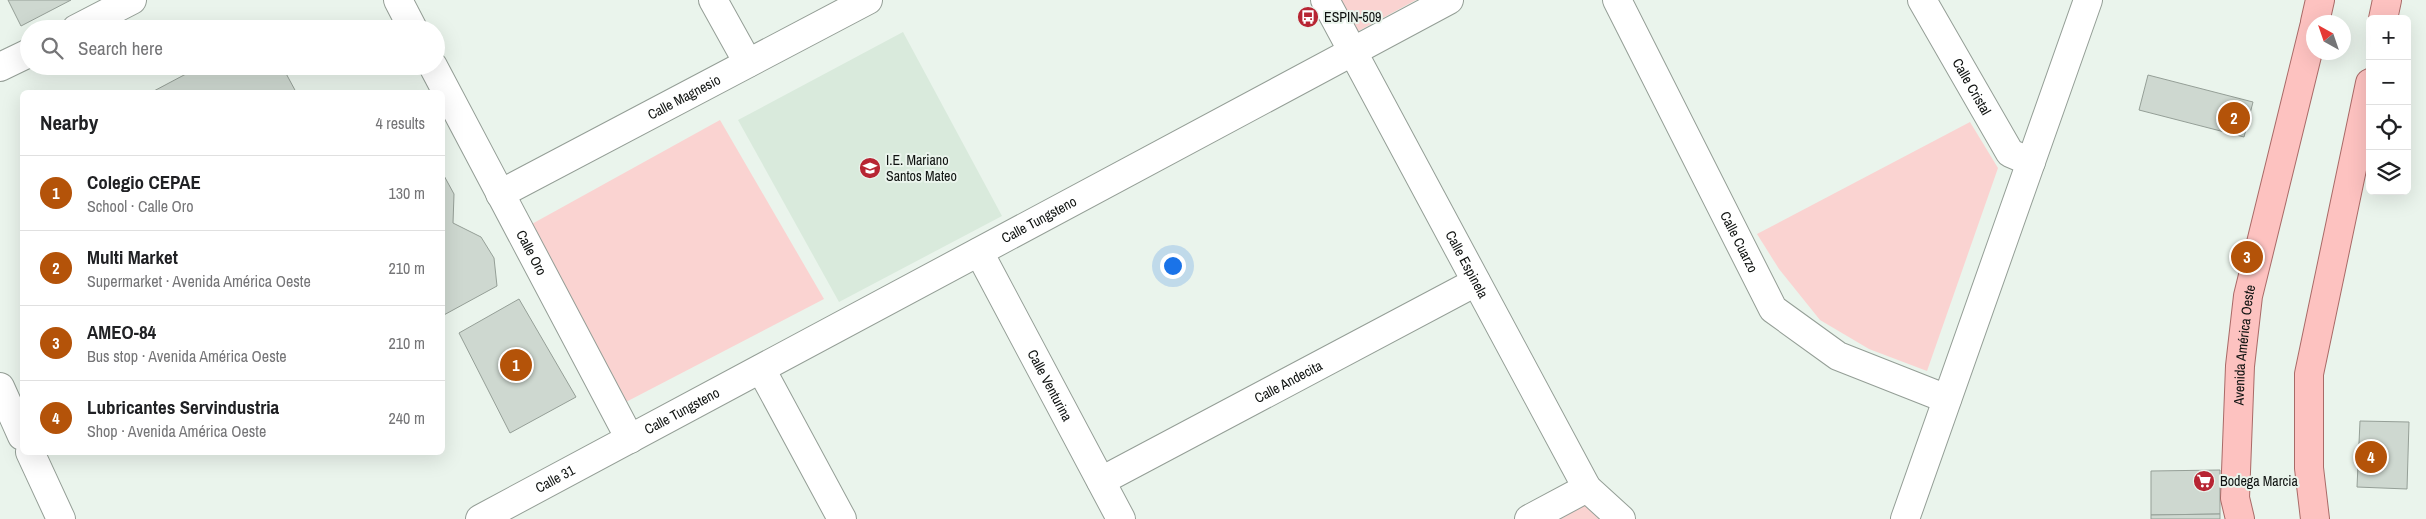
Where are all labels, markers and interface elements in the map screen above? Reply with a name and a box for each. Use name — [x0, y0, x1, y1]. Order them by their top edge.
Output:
bus stop icon: ESPIN-509 — [1296, 5, 1320, 29]
place label: ESPIN-509 — [1324, 8, 1381, 26]
north arrow — [2306, 15, 2351, 60]
map controls — [2366, 15, 2411, 195]
button: + — [2366, 15, 2411, 60]
search box — [20, 20, 445, 75]
icon: search — [38, 34, 66, 62]
text: Search here — [78, 35, 163, 61]
street label: Calle Cristal — [1948, 55, 1995, 118]
button: − — [2366, 60, 2411, 105]
street label: Calle Magnesio — [644, 70, 724, 124]
pin: 2 — [2218, 99, 2250, 137]
button: locate — [2366, 105, 2411, 150]
text: Nearby — [40, 108, 98, 137]
text: 4 results — [375, 112, 425, 134]
button: layers — [2366, 150, 2411, 195]
place label: I.E. Mariano Santos Mateo — [886, 151, 957, 185]
school or university icon: I.E. Mariano Santos Mateo — [858, 156, 882, 180]
text: Colegio CEPAE — [87, 169, 201, 195]
text: 1 — [52, 182, 60, 204]
text: 130 m — [389, 182, 425, 204]
street label: Calle Tungsteno — [998, 192, 1080, 247]
text: School · Calle Oro — [87, 195, 193, 217]
street label: Calle Cuarzo — [1716, 208, 1762, 276]
street label: Calle Oro — [512, 227, 551, 278]
street label: Calle Espinela — [1441, 227, 1493, 302]
pin: 3 — [2231, 238, 2263, 276]
text: Multi Market — [87, 244, 178, 270]
your location — [1160, 253, 1186, 279]
text: 2 — [52, 257, 60, 279]
text: 210 m — [389, 257, 425, 279]
text: Supermarket · Avenida América Oeste — [87, 270, 311, 292]
street label: Avenida América Oeste — [2229, 283, 2259, 407]
text: AMEO-84 — [87, 319, 156, 345]
text: 3 — [52, 332, 60, 354]
text: 210 m — [389, 332, 425, 354]
text: Bus stop · Avenida América Oeste — [87, 345, 287, 367]
pin: 1 — [500, 346, 532, 384]
street label: Calle Venturina — [1023, 346, 1077, 425]
street label: Calle Andecita — [1251, 356, 1326, 407]
street label: Calle Tungsteno — [641, 383, 723, 438]
text: Lubricantes Servindustria — [87, 394, 279, 420]
text: 4 — [52, 407, 60, 429]
text: 240 m — [389, 407, 425, 429]
text: Shop · Avenida América Oeste — [87, 420, 266, 442]
pin: 4 — [2355, 438, 2387, 476]
street label: Calle 31 — [532, 461, 578, 497]
supermarket icon: Bodega Marcia — [2192, 469, 2216, 493]
place label: Bodega Marcia — [2220, 472, 2298, 490]

